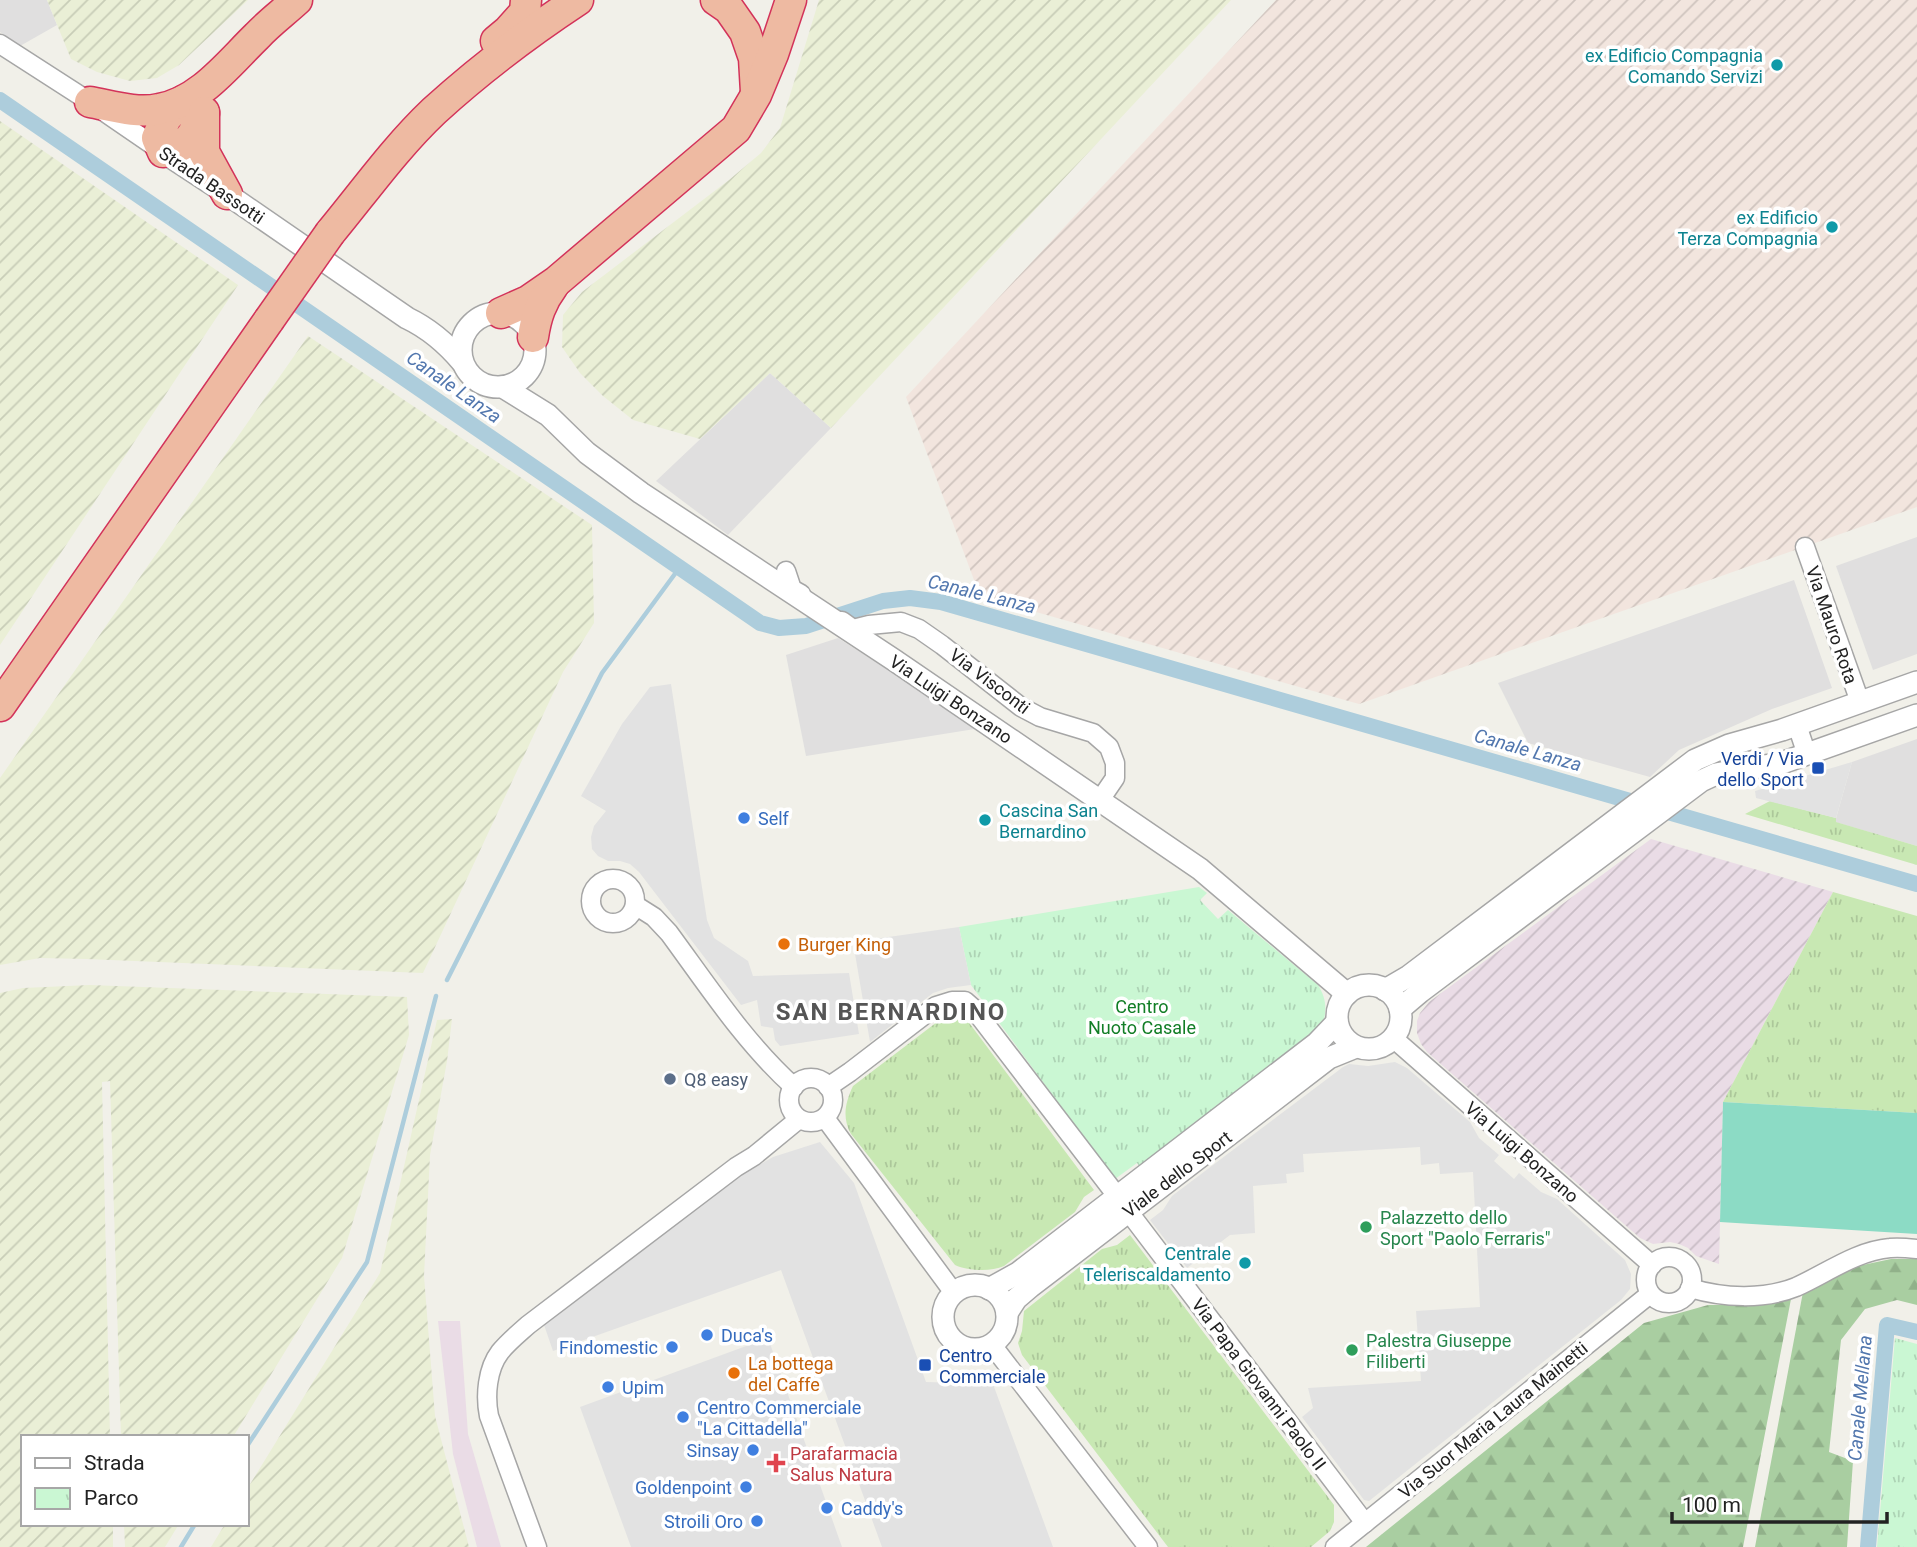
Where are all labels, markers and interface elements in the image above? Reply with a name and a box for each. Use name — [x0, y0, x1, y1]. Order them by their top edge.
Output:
place label: ex Edificio Compagnia Comando Servizi — [1585, 45, 1763, 87]
marker: ex Edificio Compagnia Comando Servizi — [1769, 57, 1785, 73]
street label: Strada Bassotti — [155, 142, 269, 228]
place label: ex Edificio Terza Compagnia — [1677, 207, 1818, 249]
marker: ex Edificio Terza Compagnia — [1824, 219, 1840, 235]
water label: Canale Lanza — [402, 346, 506, 428]
street label: Via Mauro Rota — [1802, 563, 1862, 687]
water label: Canale Lanza — [926, 569, 1038, 619]
street label: Via Visconti — [946, 644, 1034, 718]
street label: Via Luigi Bonzano — [886, 650, 1016, 748]
water label: Canale Lanza — [1472, 724, 1584, 776]
place label: Verdi / Via dello Sport — [1717, 748, 1804, 790]
marker: Verdi / Via dello Sport — [1810, 760, 1826, 776]
place label: Cascina San Bernardino — [999, 800, 1098, 842]
place label: Self — [758, 808, 790, 829]
marker: Self — [736, 810, 752, 826]
marker: Cascina San Bernardino — [977, 812, 993, 828]
place label: Burger King — [798, 934, 891, 955]
marker: Burger King — [776, 936, 792, 952]
park label: Centro Nuoto Casale — [1088, 996, 1196, 1038]
district label: SAN BERNARDINO — [776, 998, 1006, 1026]
place label: Q8 easy — [684, 1069, 749, 1090]
marker: Q8 easy — [662, 1071, 678, 1087]
street label: Via Luigi Bonzano — [1461, 1097, 1583, 1207]
street label: Viale dello Sport — [1118, 1126, 1236, 1222]
place label: Palazzetto dello Sport "Paolo Ferraris" — [1380, 1207, 1551, 1249]
marker: Palazzetto dello Sport "Paolo Ferraris" — [1358, 1219, 1374, 1235]
place label: Centrale Teleriscaldamento — [1083, 1243, 1231, 1285]
marker: Centrale Teleriscaldamento — [1237, 1255, 1253, 1271]
street label: Via Papa Giovanni Paolo II — [1188, 1294, 1330, 1474]
place label: Duca's — [721, 1325, 773, 1346]
marker: Duca's — [699, 1327, 715, 1343]
place label: Palestra Giuseppe Filiberti — [1366, 1330, 1511, 1372]
water label: Canale Mellana — [1843, 1334, 1877, 1462]
place label: Findomestic — [559, 1337, 658, 1358]
street label: Via Suor Maria Laura Mainetti — [1394, 1337, 1592, 1503]
marker: Findomestic — [664, 1339, 680, 1355]
marker: Palestra Giuseppe Filiberti — [1344, 1342, 1360, 1358]
place label: Centro Commerciale — [939, 1345, 1046, 1387]
place label: La bottega del Caffe — [748, 1353, 834, 1395]
marker: Centro Commerciale — [917, 1357, 933, 1373]
marker: La bottega del Caffe — [726, 1365, 742, 1381]
place label: Upim — [622, 1377, 664, 1398]
marker: Upim — [600, 1379, 616, 1395]
place label: Centro Commerciale "La Cittadella" — [697, 1397, 861, 1439]
marker: Centro Commerciale "La Cittadella" — [675, 1409, 691, 1425]
legend — [21, 1435, 248, 1526]
place label: Sinsay — [687, 1440, 739, 1461]
marker: Sinsay — [745, 1442, 761, 1458]
place label: Parafarmacia Salus Natura — [790, 1443, 898, 1485]
text: Strada — [84, 1451, 145, 1475]
marker: Parafarmacia Salus Natura — [768, 1455, 784, 1471]
place label: Goldenpoint — [635, 1477, 732, 1498]
marker: Goldenpoint — [738, 1479, 754, 1495]
scale bar — [1672, 1480, 1887, 1524]
text: Parco — [84, 1486, 138, 1510]
text: 100 m — [1682, 1493, 1741, 1517]
place label: Caddy's — [841, 1498, 903, 1519]
marker: Caddy's — [819, 1500, 835, 1516]
place label: Stroili Oro — [664, 1511, 743, 1532]
marker: Stroili Oro — [749, 1513, 765, 1529]

